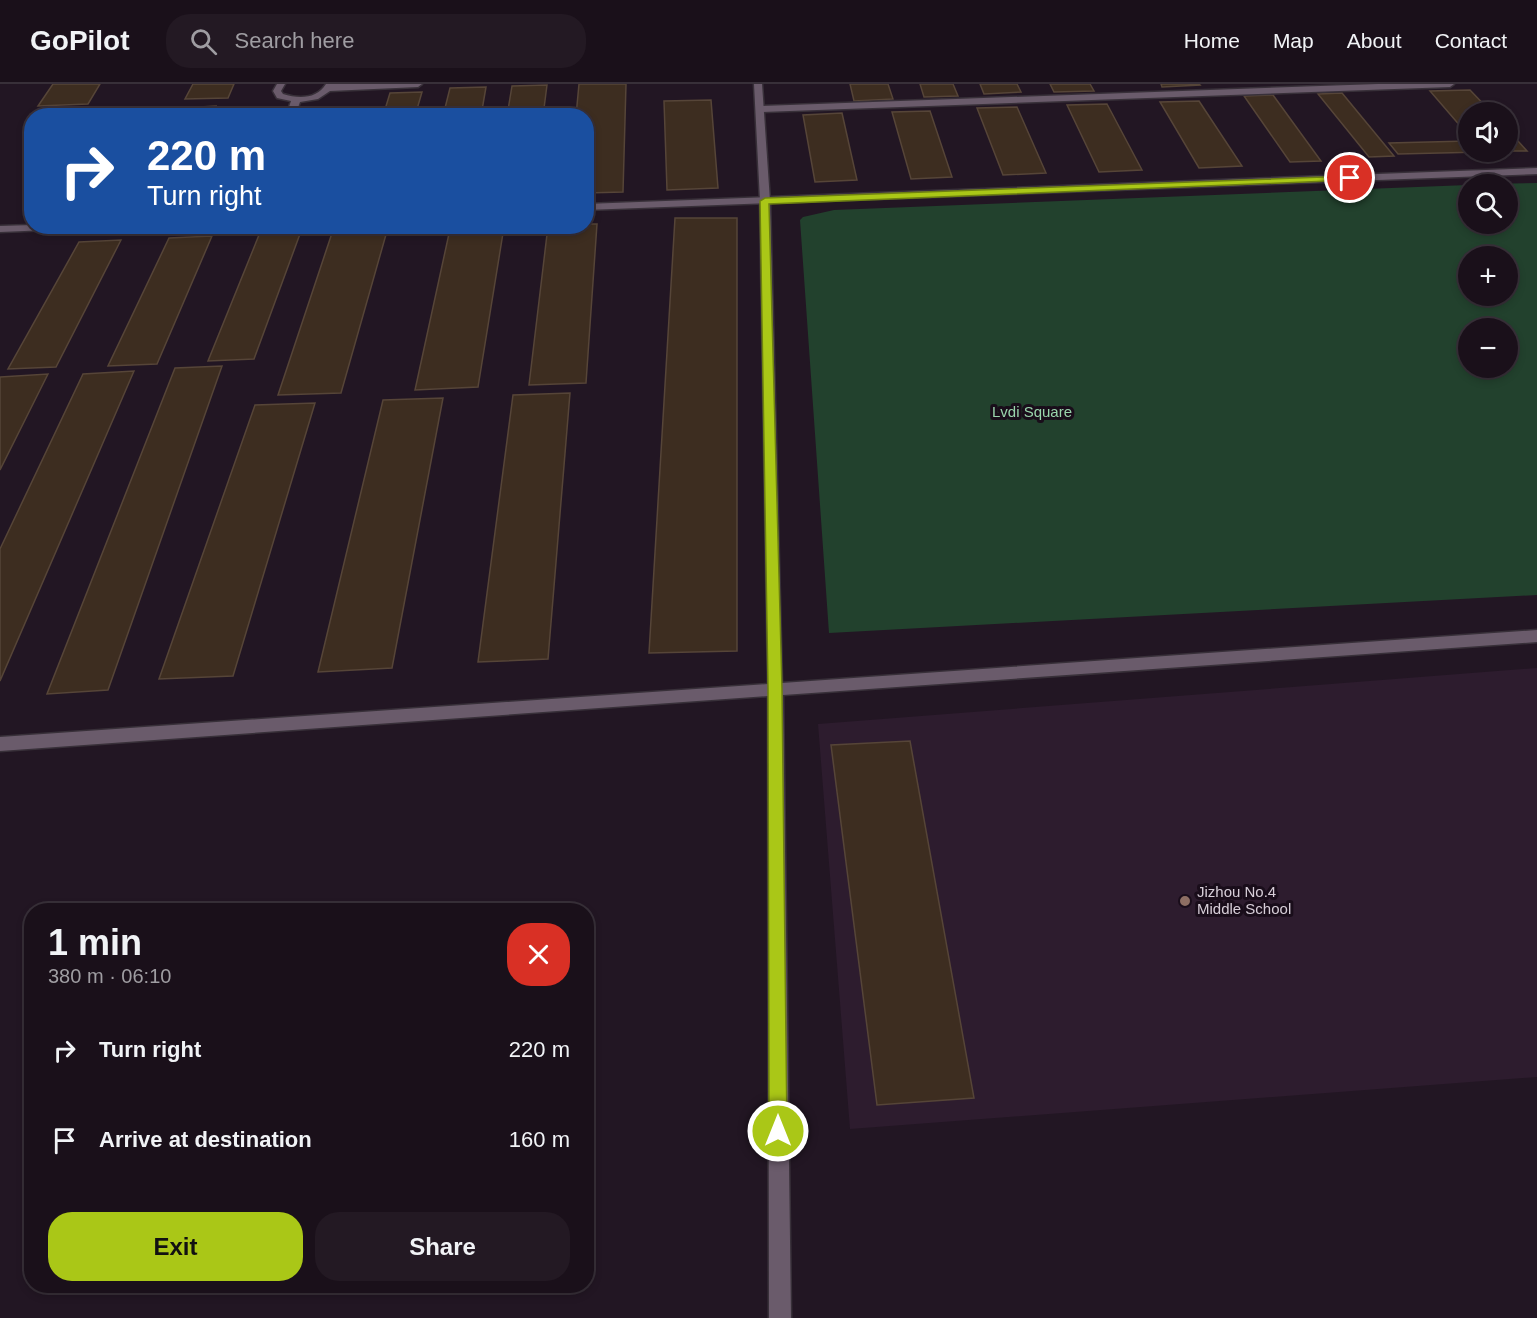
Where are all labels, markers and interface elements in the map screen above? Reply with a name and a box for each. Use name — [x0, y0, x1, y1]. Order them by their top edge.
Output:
search box — [166, 14, 586, 68]
text: GoPilot — [30, 25, 130, 56]
icon: search — [187, 25, 220, 58]
text: Search here — [235, 28, 354, 53]
text: Home — [1184, 29, 1240, 52]
text: Map — [1273, 29, 1314, 52]
text: About — [1347, 29, 1402, 52]
text: Contact — [1435, 29, 1507, 52]
map controls — [1458, 102, 1518, 378]
button: sound — [1458, 102, 1518, 162]
icon: right — [48, 132, 126, 210]
text: 220 m — [147, 132, 266, 179]
pin — [1324, 152, 1375, 203]
icon: arrive — [1333, 161, 1366, 194]
button: search — [1458, 174, 1518, 234]
text: Turn right — [147, 181, 262, 211]
button: + — [1458, 246, 1518, 306]
button: − — [1458, 318, 1518, 378]
park label: Lvdi Square — [992, 403, 1072, 420]
place label: Jizhou No.4 Middle School — [1197, 883, 1291, 917]
marker: Jizhou No.4 Middle School — [1178, 894, 1192, 908]
text: 1 min — [48, 922, 142, 963]
button: close — [507, 923, 570, 986]
text: 380 m · 06:10 — [48, 965, 171, 987]
icon: right — [48, 1034, 81, 1067]
text: Turn right — [99, 1037, 201, 1062]
text: 220 m — [509, 1037, 570, 1062]
position arrow — [746, 1099, 810, 1163]
icon: arrive — [48, 1124, 81, 1157]
text: Arrive at destination — [99, 1127, 312, 1152]
text: 160 m — [509, 1127, 570, 1152]
button: Exit — [48, 1212, 303, 1281]
button: Share — [315, 1212, 570, 1281]

